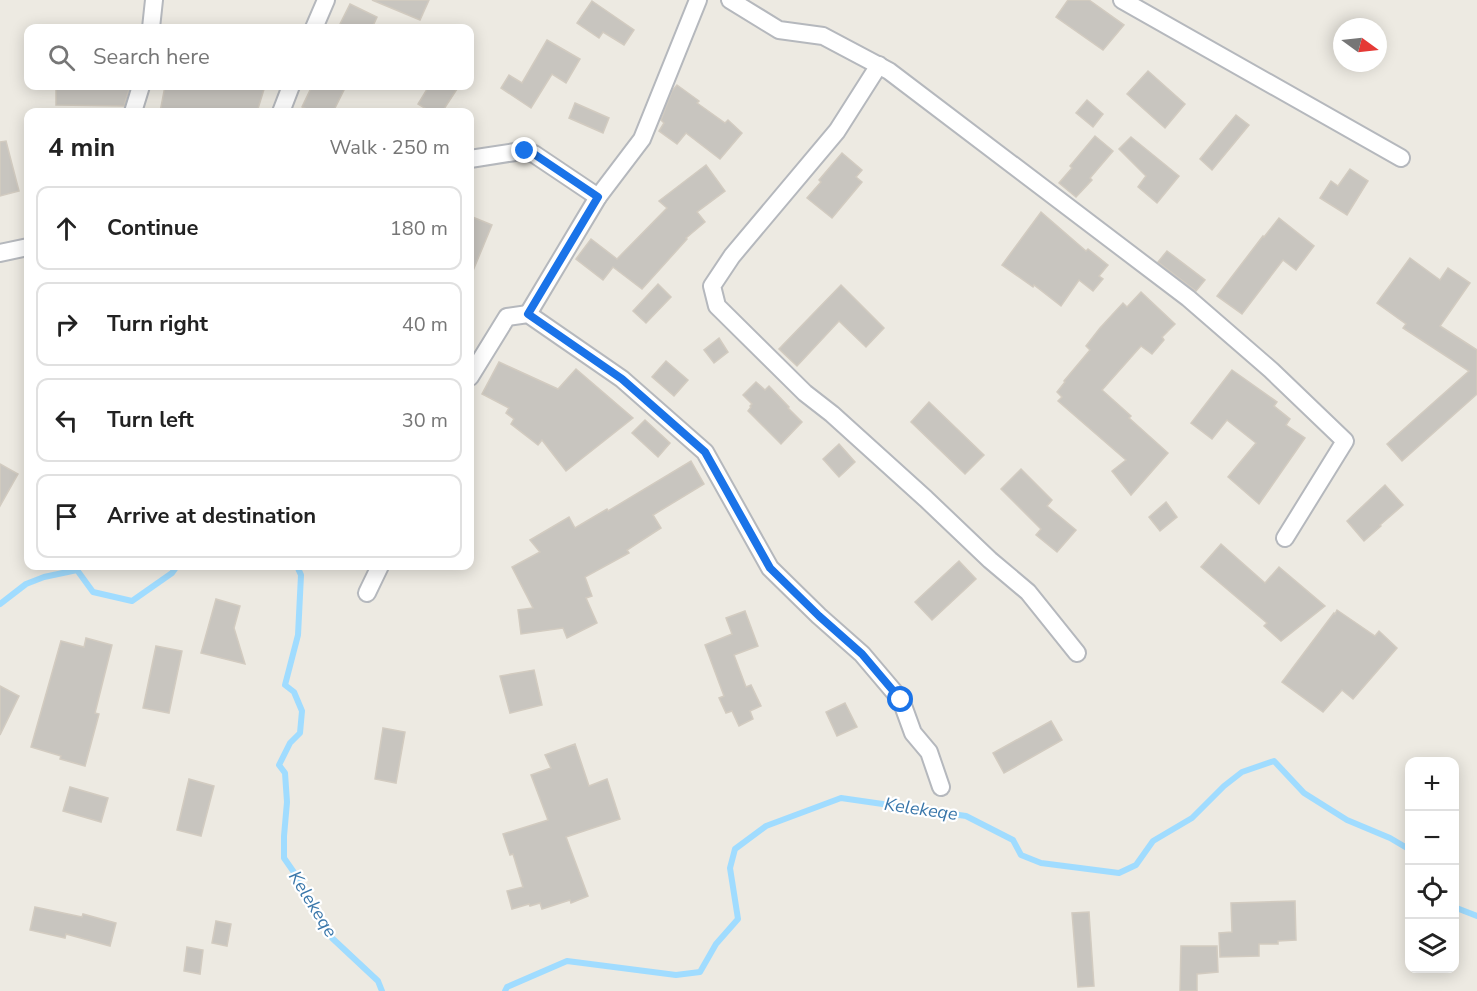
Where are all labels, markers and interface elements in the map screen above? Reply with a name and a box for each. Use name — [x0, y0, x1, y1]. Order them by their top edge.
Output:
north arrow — [1333, 18, 1387, 72]
search box — [24, 24, 474, 90]
icon: search — [45, 41, 78, 74]
text: Search here — [93, 42, 210, 72]
text: 4 min — [48, 130, 115, 165]
text: Walk · 250 m — [330, 134, 450, 161]
route end — [511, 137, 537, 163]
icon: ahead — [50, 212, 83, 245]
text: Continue — [107, 213, 198, 243]
text: 180 m — [390, 215, 448, 242]
icon: right — [50, 308, 83, 341]
text: Turn right — [107, 309, 208, 339]
text: 40 m — [402, 311, 448, 338]
icon: left — [50, 404, 83, 437]
text: Turn left — [107, 405, 194, 435]
text: 30 m — [402, 407, 448, 434]
icon: arrive — [50, 500, 83, 533]
text: Arrive at destination — [107, 501, 316, 531]
route start — [887, 686, 913, 712]
map controls — [1405, 757, 1459, 973]
button: + — [1405, 757, 1459, 811]
water label: Kelekeqe — [883, 792, 960, 826]
button: − — [1405, 811, 1459, 865]
button: locate — [1405, 865, 1459, 919]
water label: Kelekeqe — [283, 866, 343, 942]
button: layers — [1405, 919, 1459, 973]

